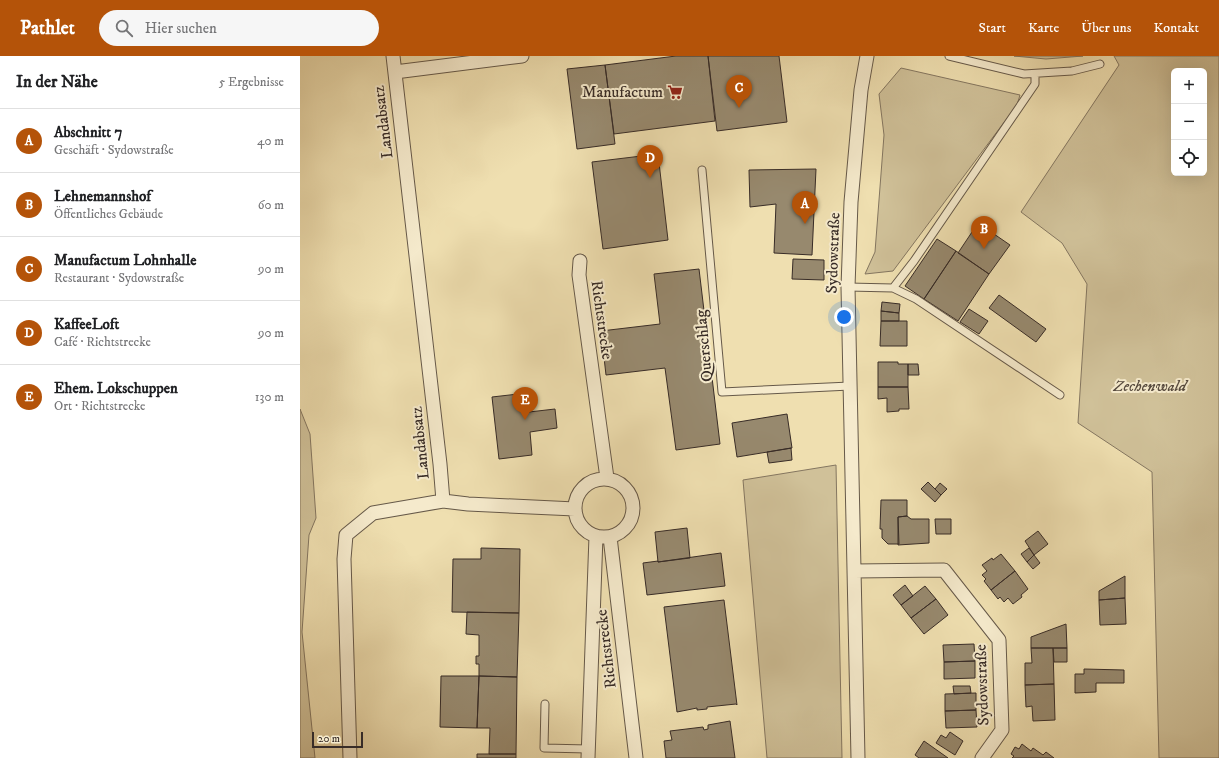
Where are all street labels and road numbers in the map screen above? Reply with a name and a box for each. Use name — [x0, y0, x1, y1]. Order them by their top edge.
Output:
street label: Landabsatz — [369, 84, 397, 160]
street label: Sydowstraße — [822, 212, 844, 294]
street label: Richtstrecke — [587, 279, 617, 361]
street label: Querschlag — [691, 309, 717, 383]
street label: Landabsatz — [406, 406, 434, 480]
street label: Richtstrecke — [591, 608, 621, 690]
street label: Sydowstraße — [971, 644, 993, 726]

